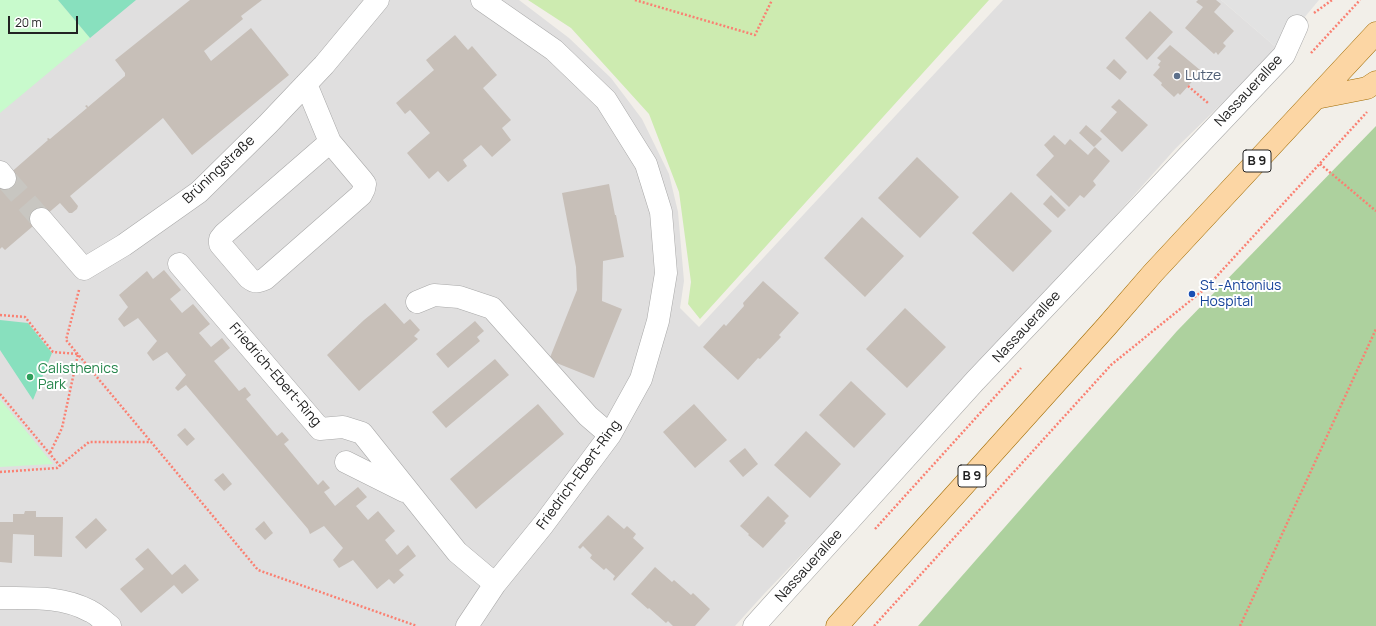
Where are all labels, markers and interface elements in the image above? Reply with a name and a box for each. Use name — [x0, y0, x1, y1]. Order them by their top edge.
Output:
scale bar — [10, 8, 80, 34]
text: 20 m — [15, 14, 42, 31]
street label: Nassauerallee — [1212, 52, 1286, 130]
place label: Lutze — [1185, 68, 1221, 84]
marker: Lutze — [1172, 71, 1182, 81]
street label: Brüningstraße — [180, 132, 258, 208]
road number: B 9 — [1243, 150, 1271, 172]
place label: St.-Antonius Hospital — [1200, 278, 1281, 310]
street label: Nassauerallee — [990, 288, 1064, 366]
marker: St.-Antonius Hospital — [1187, 289, 1197, 299]
street label: Friedrich-Ebert-Ring — [225, 320, 325, 430]
place label: Calisthenics Park — [38, 361, 118, 394]
marker: Calisthenics Park — [25, 372, 35, 382]
street label: Friedrich-Ebert-Ring — [533, 417, 625, 533]
road number: B 9 — [958, 465, 986, 487]
street label: Nassauerallee — [772, 526, 846, 606]

